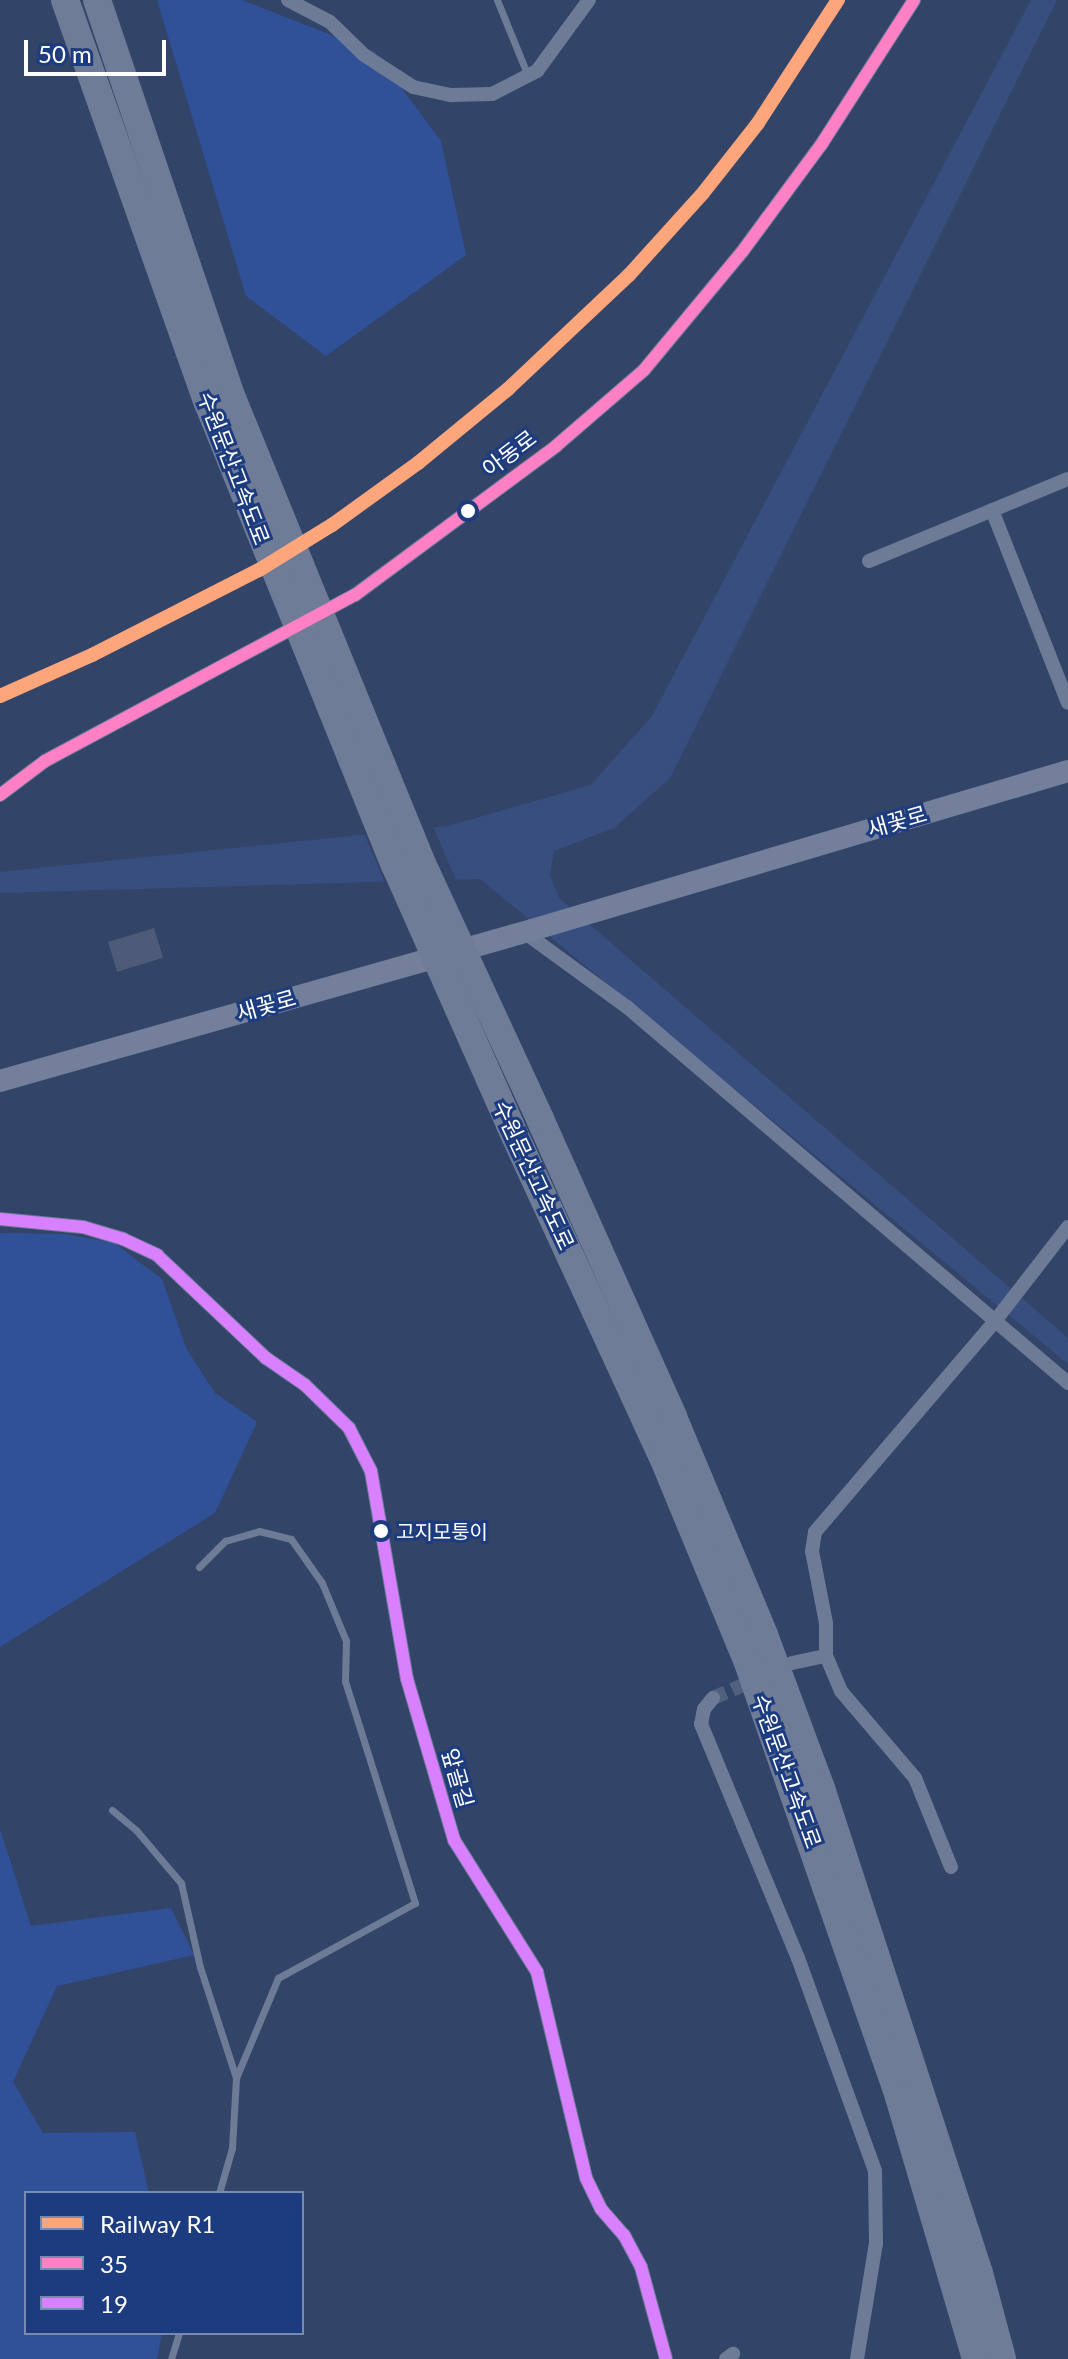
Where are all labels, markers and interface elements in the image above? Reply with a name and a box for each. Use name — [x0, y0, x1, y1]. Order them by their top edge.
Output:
scale bar — [28, 24, 170, 74]
text: 50 m — [38, 39, 92, 68]
street label: 수원문산고속도로 — [193, 388, 275, 548]
street label: 아동로 — [477, 424, 541, 482]
unlabelled marker — [460, 503, 476, 519]
street label: 새꽃로 — [864, 800, 930, 842]
street label: 새꽃로 — [233, 984, 299, 1026]
street label: 수원문산고속도로 — [488, 1096, 580, 1254]
place label: 고지모퉁이 — [396, 1519, 488, 1543]
marker: 고지모퉁이 — [373, 1523, 389, 1539]
street label: 수원문산고속도로 — [747, 1690, 827, 1852]
street label: 앞골길 — [437, 1745, 479, 1811]
legend — [24, 2191, 304, 2335]
text: Railway R1 — [100, 2209, 215, 2238]
text: 35 — [100, 2249, 128, 2278]
text: 19 — [100, 2289, 128, 2318]

